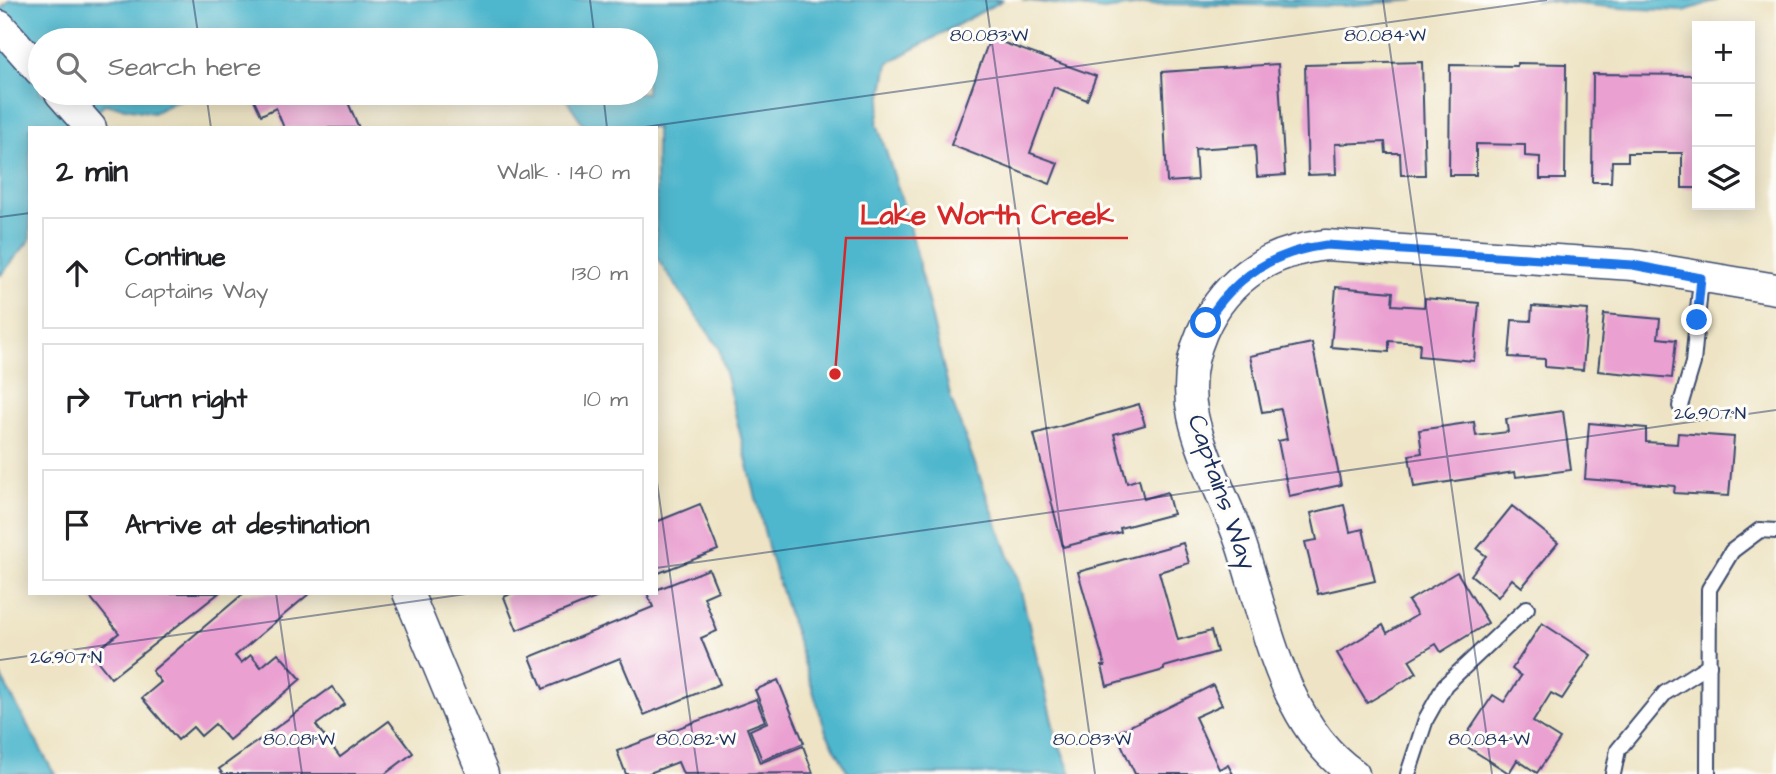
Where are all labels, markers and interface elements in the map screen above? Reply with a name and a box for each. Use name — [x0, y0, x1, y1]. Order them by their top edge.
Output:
map controls — [1692, 21, 1755, 210]
button: + — [1692, 21, 1755, 84]
text: 80.083°W — [950, 23, 1028, 48]
text: 80.084°W — [1344, 23, 1426, 48]
search box — [28, 28, 658, 105]
icon: search — [52, 48, 90, 86]
text: Search here — [108, 49, 261, 85]
button: − — [1692, 84, 1755, 147]
button: layers — [1692, 147, 1755, 210]
text: 2 min — [56, 151, 128, 193]
text: Walk · 140 m — [497, 156, 630, 188]
callout: Lake Worth Creek — [846, 189, 1128, 238]
text: Lake Worth Creek — [860, 196, 1115, 235]
text: Continue — [125, 239, 226, 275]
icon: ahead — [58, 254, 96, 292]
text: 130 m — [572, 257, 628, 289]
text: Captains Way — [125, 275, 268, 307]
route end — [1681, 304, 1712, 335]
route start — [1190, 307, 1221, 338]
icon: right — [58, 380, 96, 418]
text: Turn right — [125, 381, 247, 417]
text: 10 m — [583, 383, 628, 415]
text: 26.907°N — [1674, 401, 1746, 426]
street label: Captains Way — [1177, 409, 1265, 575]
icon: arrive — [58, 506, 96, 544]
text: Arrive at destination — [125, 507, 370, 543]
text: 26.907°N — [30, 645, 102, 670]
text: 80.081°W — [263, 727, 335, 752]
text: 80.082°W — [656, 727, 736, 752]
text: 80.083°W — [1053, 727, 1131, 752]
text: 80.084°W — [1448, 727, 1530, 752]

